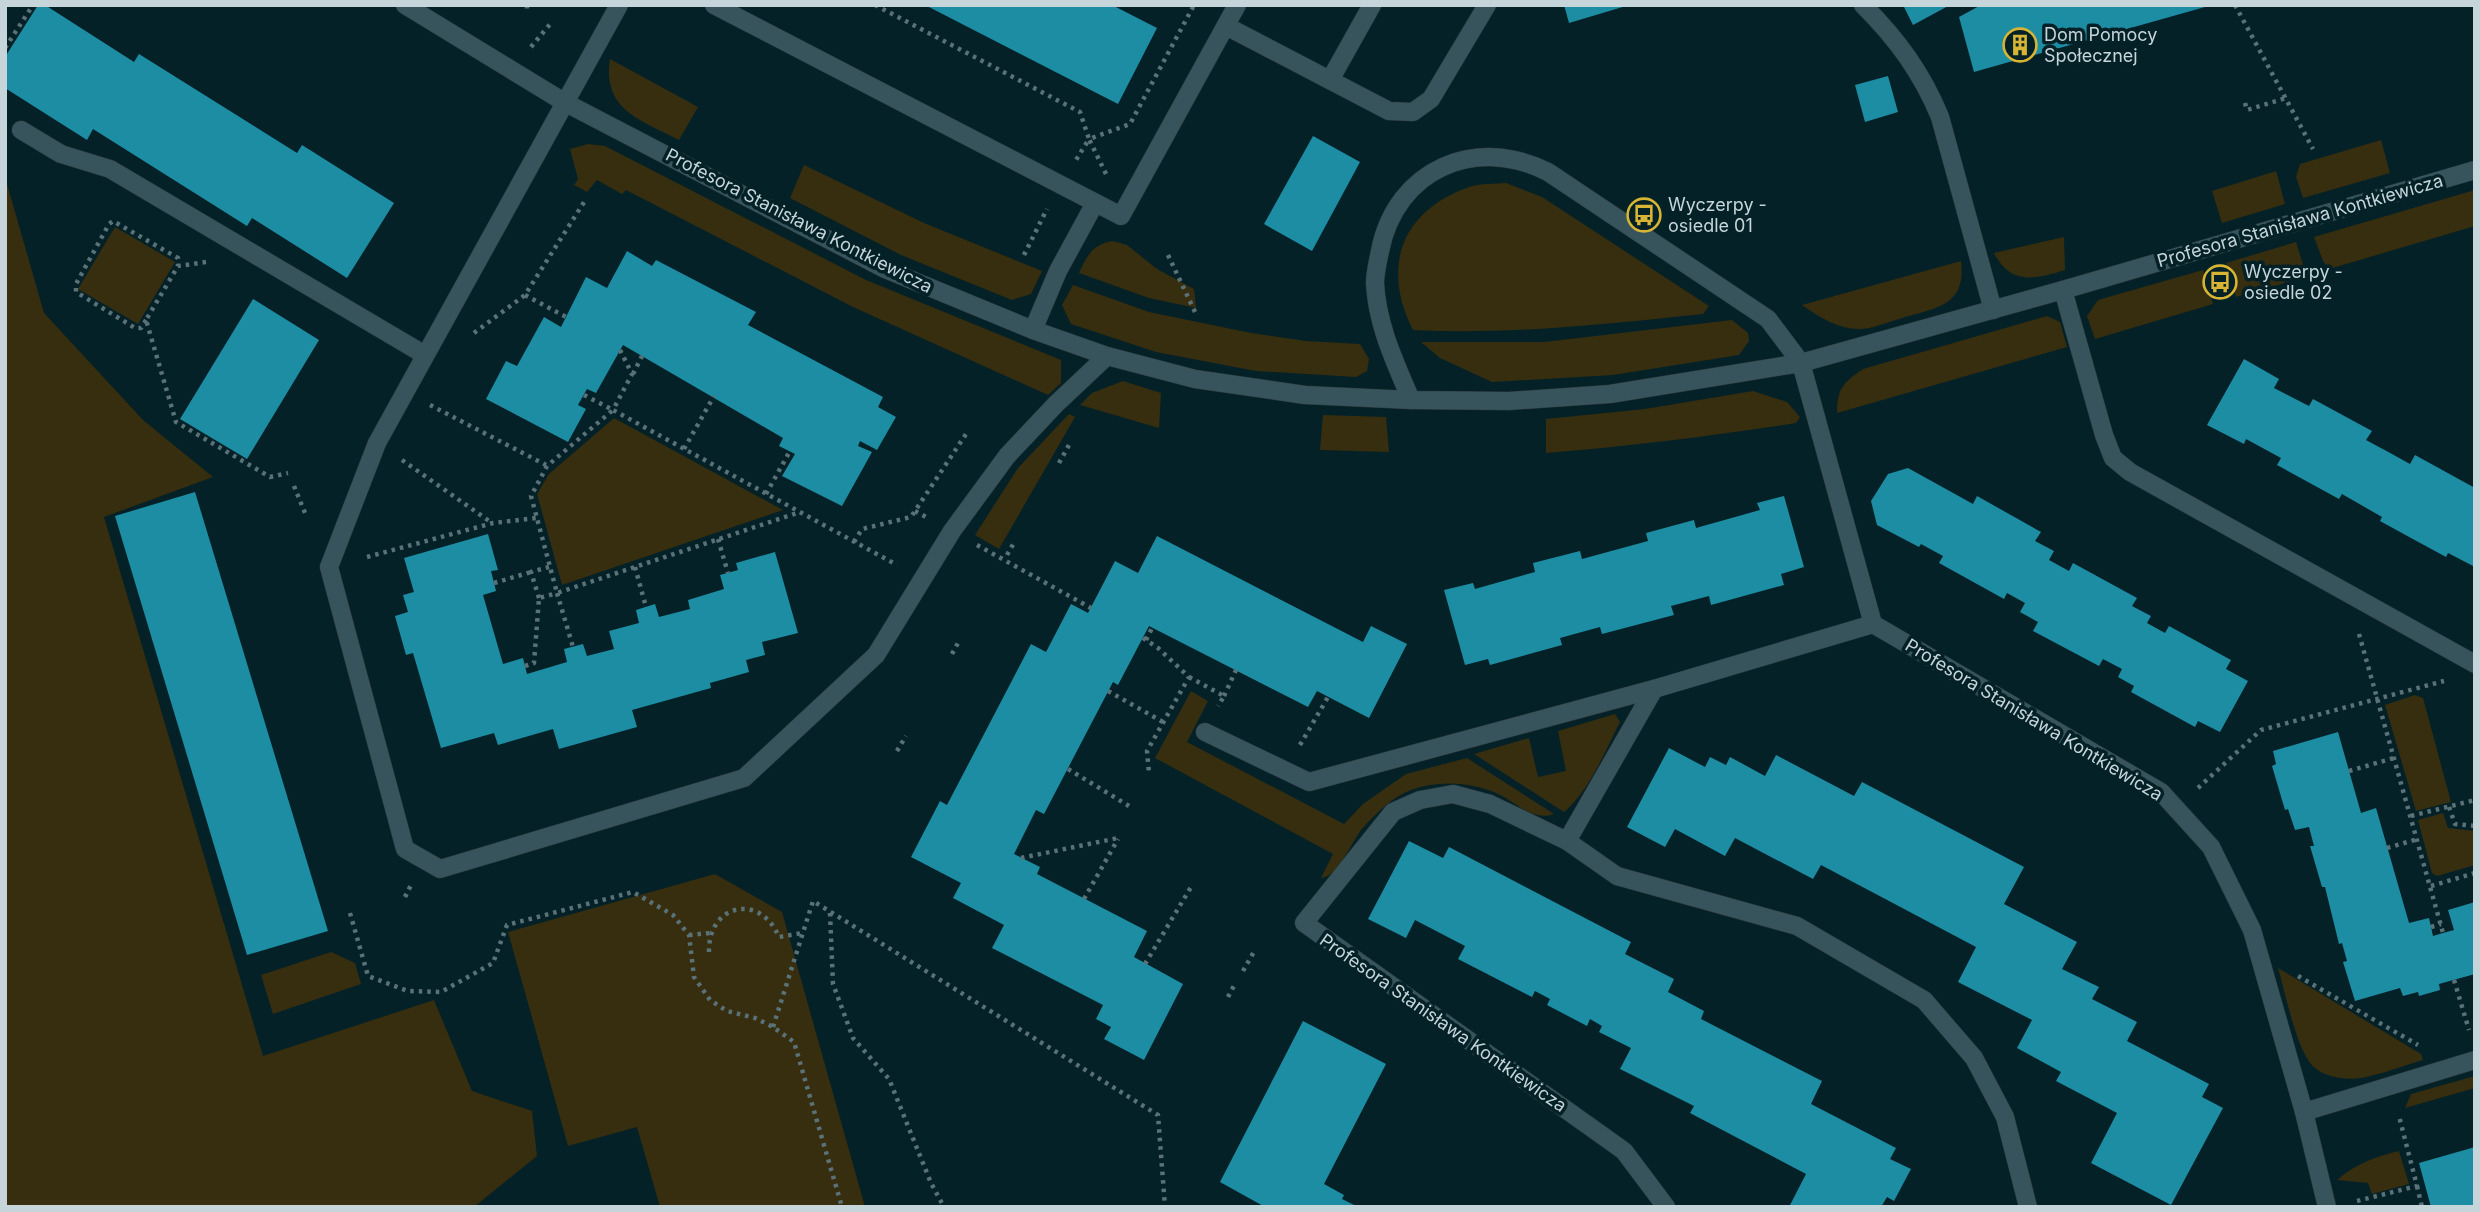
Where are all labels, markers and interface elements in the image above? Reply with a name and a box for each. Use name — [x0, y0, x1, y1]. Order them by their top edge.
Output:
place label: Dom Pomocy Społecznej — [2044, 24, 2157, 66]
building icon: Dom Pomocy Społecznej — [2001, 26, 2039, 64]
street label: Profesora Stanisława Kontkiewicza — [662, 144, 936, 297]
street label: Profesora Stanisława Kontkiewicza — [2155, 170, 2445, 271]
place label: Wyczerpy - osiedle 01 — [1668, 194, 1767, 236]
bus stop icon: Wyczerpy - osiedle 01 — [1625, 196, 1663, 234]
place label: Wyczerpy - osiedle 02 — [2244, 261, 2343, 303]
bus stop icon: Wyczerpy - osiedle 02 — [2201, 263, 2239, 301]
street label: Profesora Stanisława Kontkiewicza — [1902, 634, 2167, 805]
street label: Profesora Stanisława Kontkiewicza — [1316, 929, 1571, 1116]

